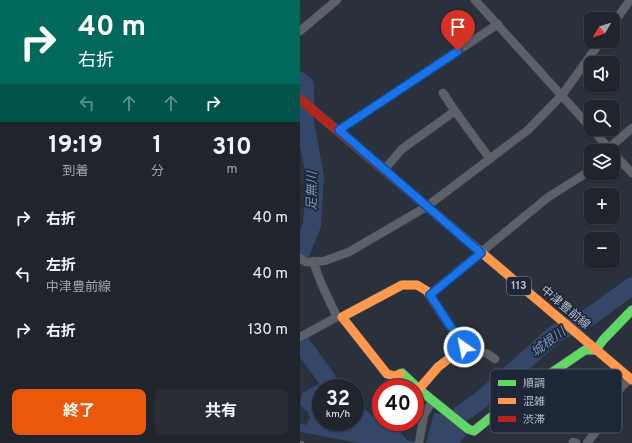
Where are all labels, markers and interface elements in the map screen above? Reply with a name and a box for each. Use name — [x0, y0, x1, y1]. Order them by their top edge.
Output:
text: 40 m — [78, 10, 146, 46]
pin — [441, 10, 475, 51]
north arrow — [584, 12, 620, 48]
map controls — [584, 12, 620, 268]
icon: right — [12, 16, 64, 68]
icon: arrive — [447, 16, 469, 38]
text: 右折 — [78, 50, 114, 73]
button: sound — [584, 56, 620, 92]
icon: left — [76, 92, 98, 114]
icon: ahead — [118, 92, 140, 114]
icon: ahead — [160, 92, 182, 114]
icon: right — [202, 92, 224, 114]
button: search — [584, 100, 620, 136]
text: 19:19 — [48, 131, 103, 161]
text: 1 — [153, 131, 162, 161]
text: 310 — [212, 133, 252, 163]
button: layers — [584, 144, 620, 180]
text: m — [226, 162, 237, 178]
text: 到着 — [62, 164, 88, 180]
text: 分 — [151, 164, 164, 180]
water label: 足無川 — [305, 169, 321, 211]
button: + — [584, 188, 620, 224]
icon: right — [12, 207, 34, 229]
text: 40 m — [253, 209, 288, 228]
text: 右折 — [46, 211, 76, 230]
button: − — [584, 232, 620, 268]
text: 左折 — [46, 257, 76, 276]
icon: left — [12, 263, 34, 285]
text: 40 m — [253, 265, 288, 284]
road number: 113 — [507, 277, 531, 295]
text: 中津豊前線 — [46, 280, 111, 296]
street label: 中津豊前線 — [537, 283, 593, 333]
icon: right — [12, 319, 34, 341]
text: 130 m — [248, 321, 288, 340]
text: 右折 — [46, 323, 76, 342]
water label: 城根川 — [529, 324, 571, 361]
position arrow — [443, 326, 485, 368]
legend — [490, 369, 622, 433]
text: 順調 — [523, 377, 545, 391]
speed limit sign: 40 — [372, 379, 424, 431]
text: 32 — [326, 387, 350, 413]
button: 終了 — [12, 389, 146, 435]
button: 共有 — [154, 389, 288, 435]
text: 混雑 — [523, 395, 545, 409]
text: km/h — [326, 408, 350, 421]
text: 渋滞 — [523, 413, 545, 427]

